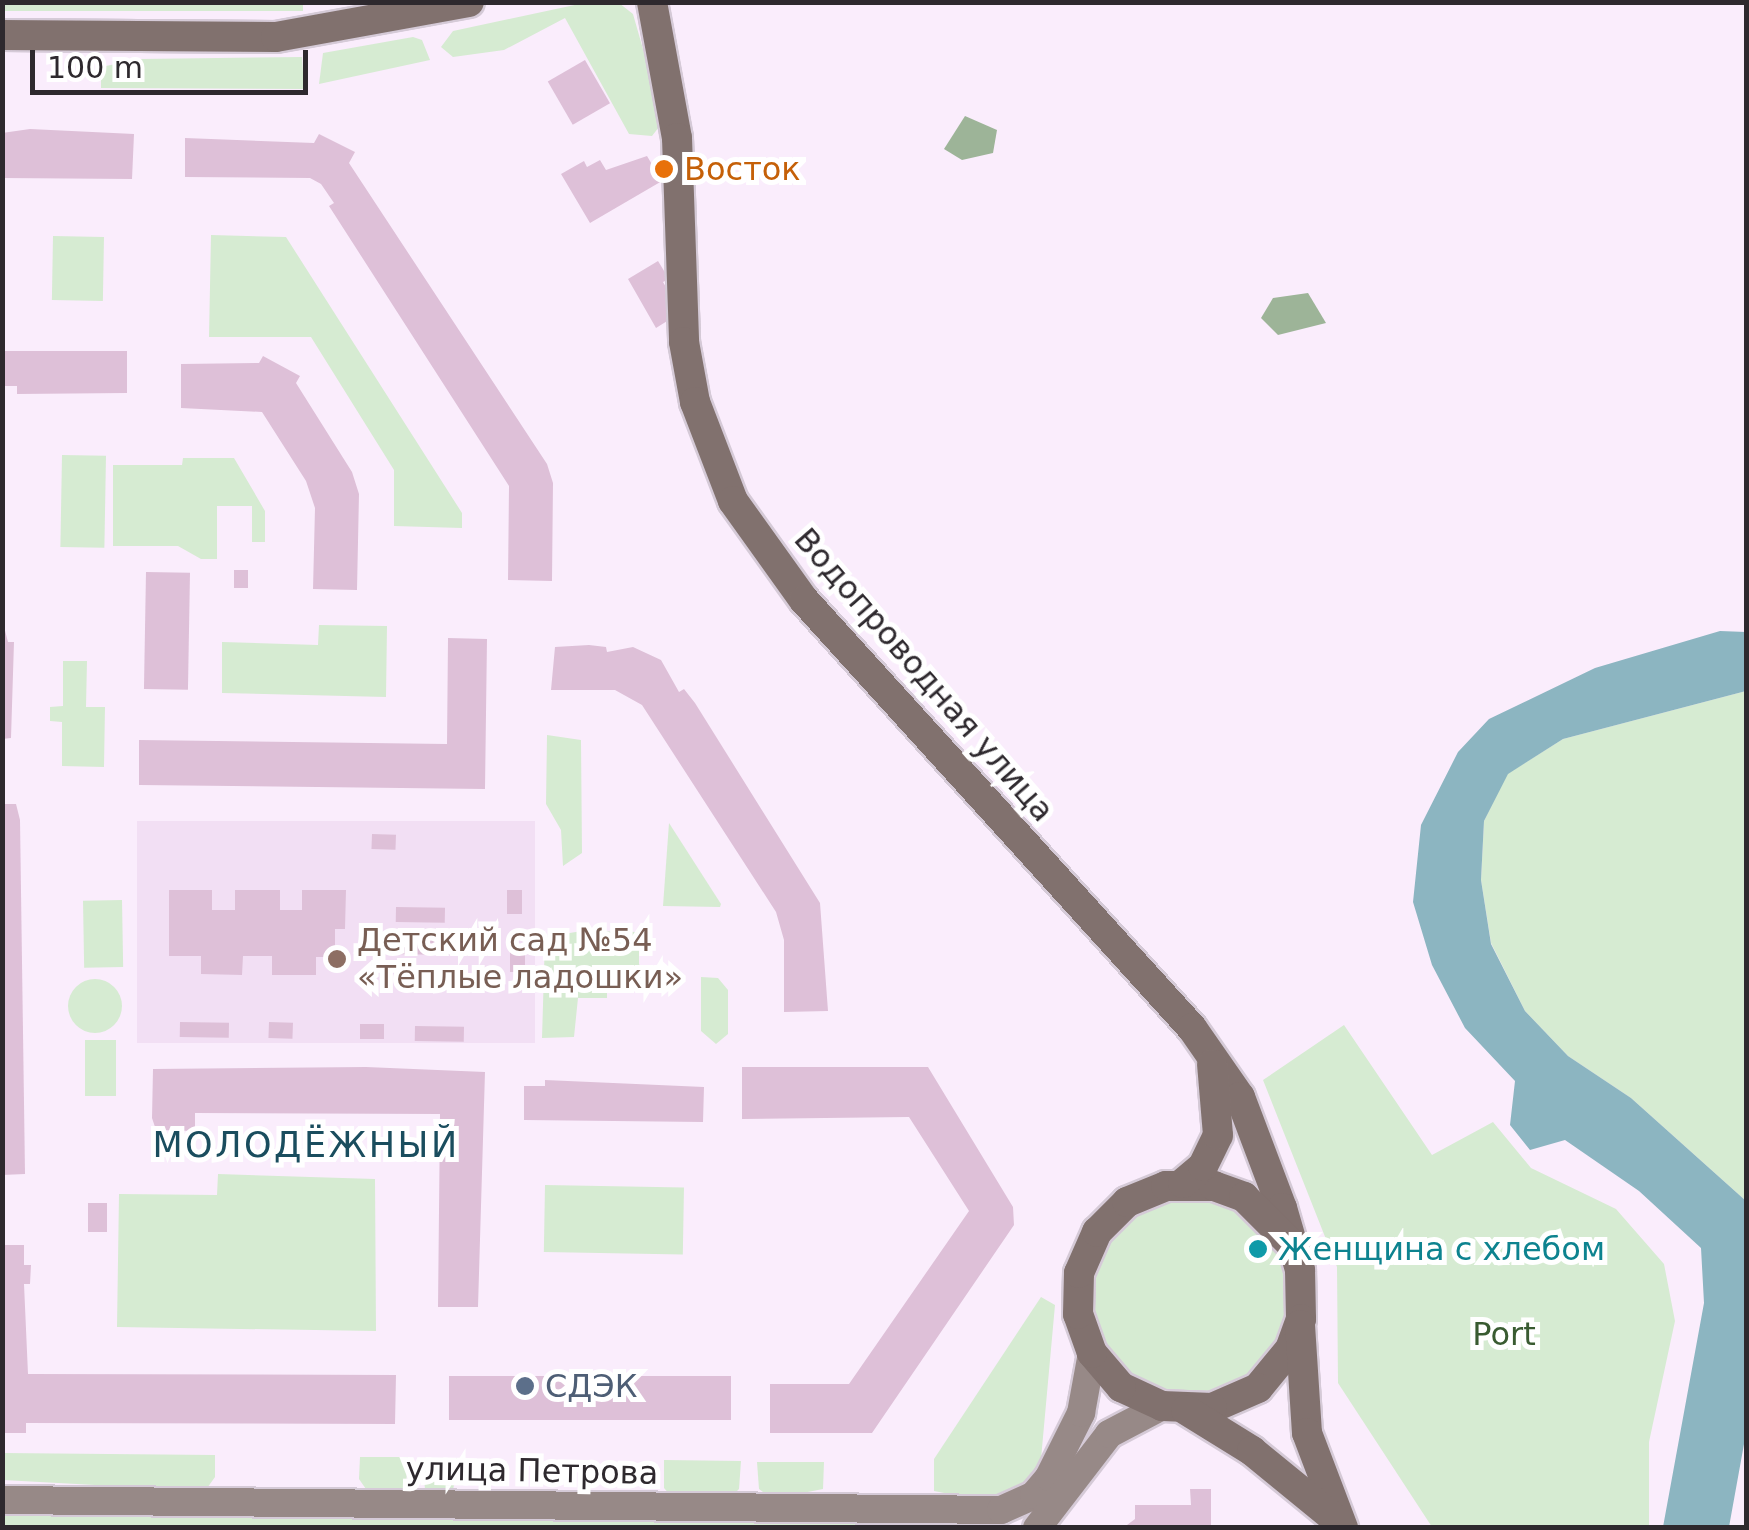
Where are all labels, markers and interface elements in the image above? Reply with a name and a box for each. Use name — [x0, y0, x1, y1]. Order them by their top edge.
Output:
scale bar — [35, 30, 312, 92]
text: 100 m — [47, 50, 143, 85]
place label: Восток — [684, 150, 801, 188]
marker: Восток — [653, 158, 675, 180]
street label: Водопроводная улица — [786, 520, 1062, 830]
place label: Детский сад №54 «Тёплые ладошки» — [357, 922, 683, 997]
marker: Детский сад №54 «Тёплые ладошки» — [326, 948, 348, 970]
district label: МОЛОДЁЖНЫЙ — [152, 1124, 460, 1166]
place label: Женщина с хлебом — [1278, 1230, 1605, 1268]
marker: Женщина с хлебом — [1247, 1238, 1269, 1260]
park label: Port — [1472, 1315, 1536, 1353]
place label: СДЭК — [545, 1367, 637, 1405]
marker: СДЭК — [514, 1375, 536, 1397]
street label: улица Петрова — [405, 1450, 659, 1492]

